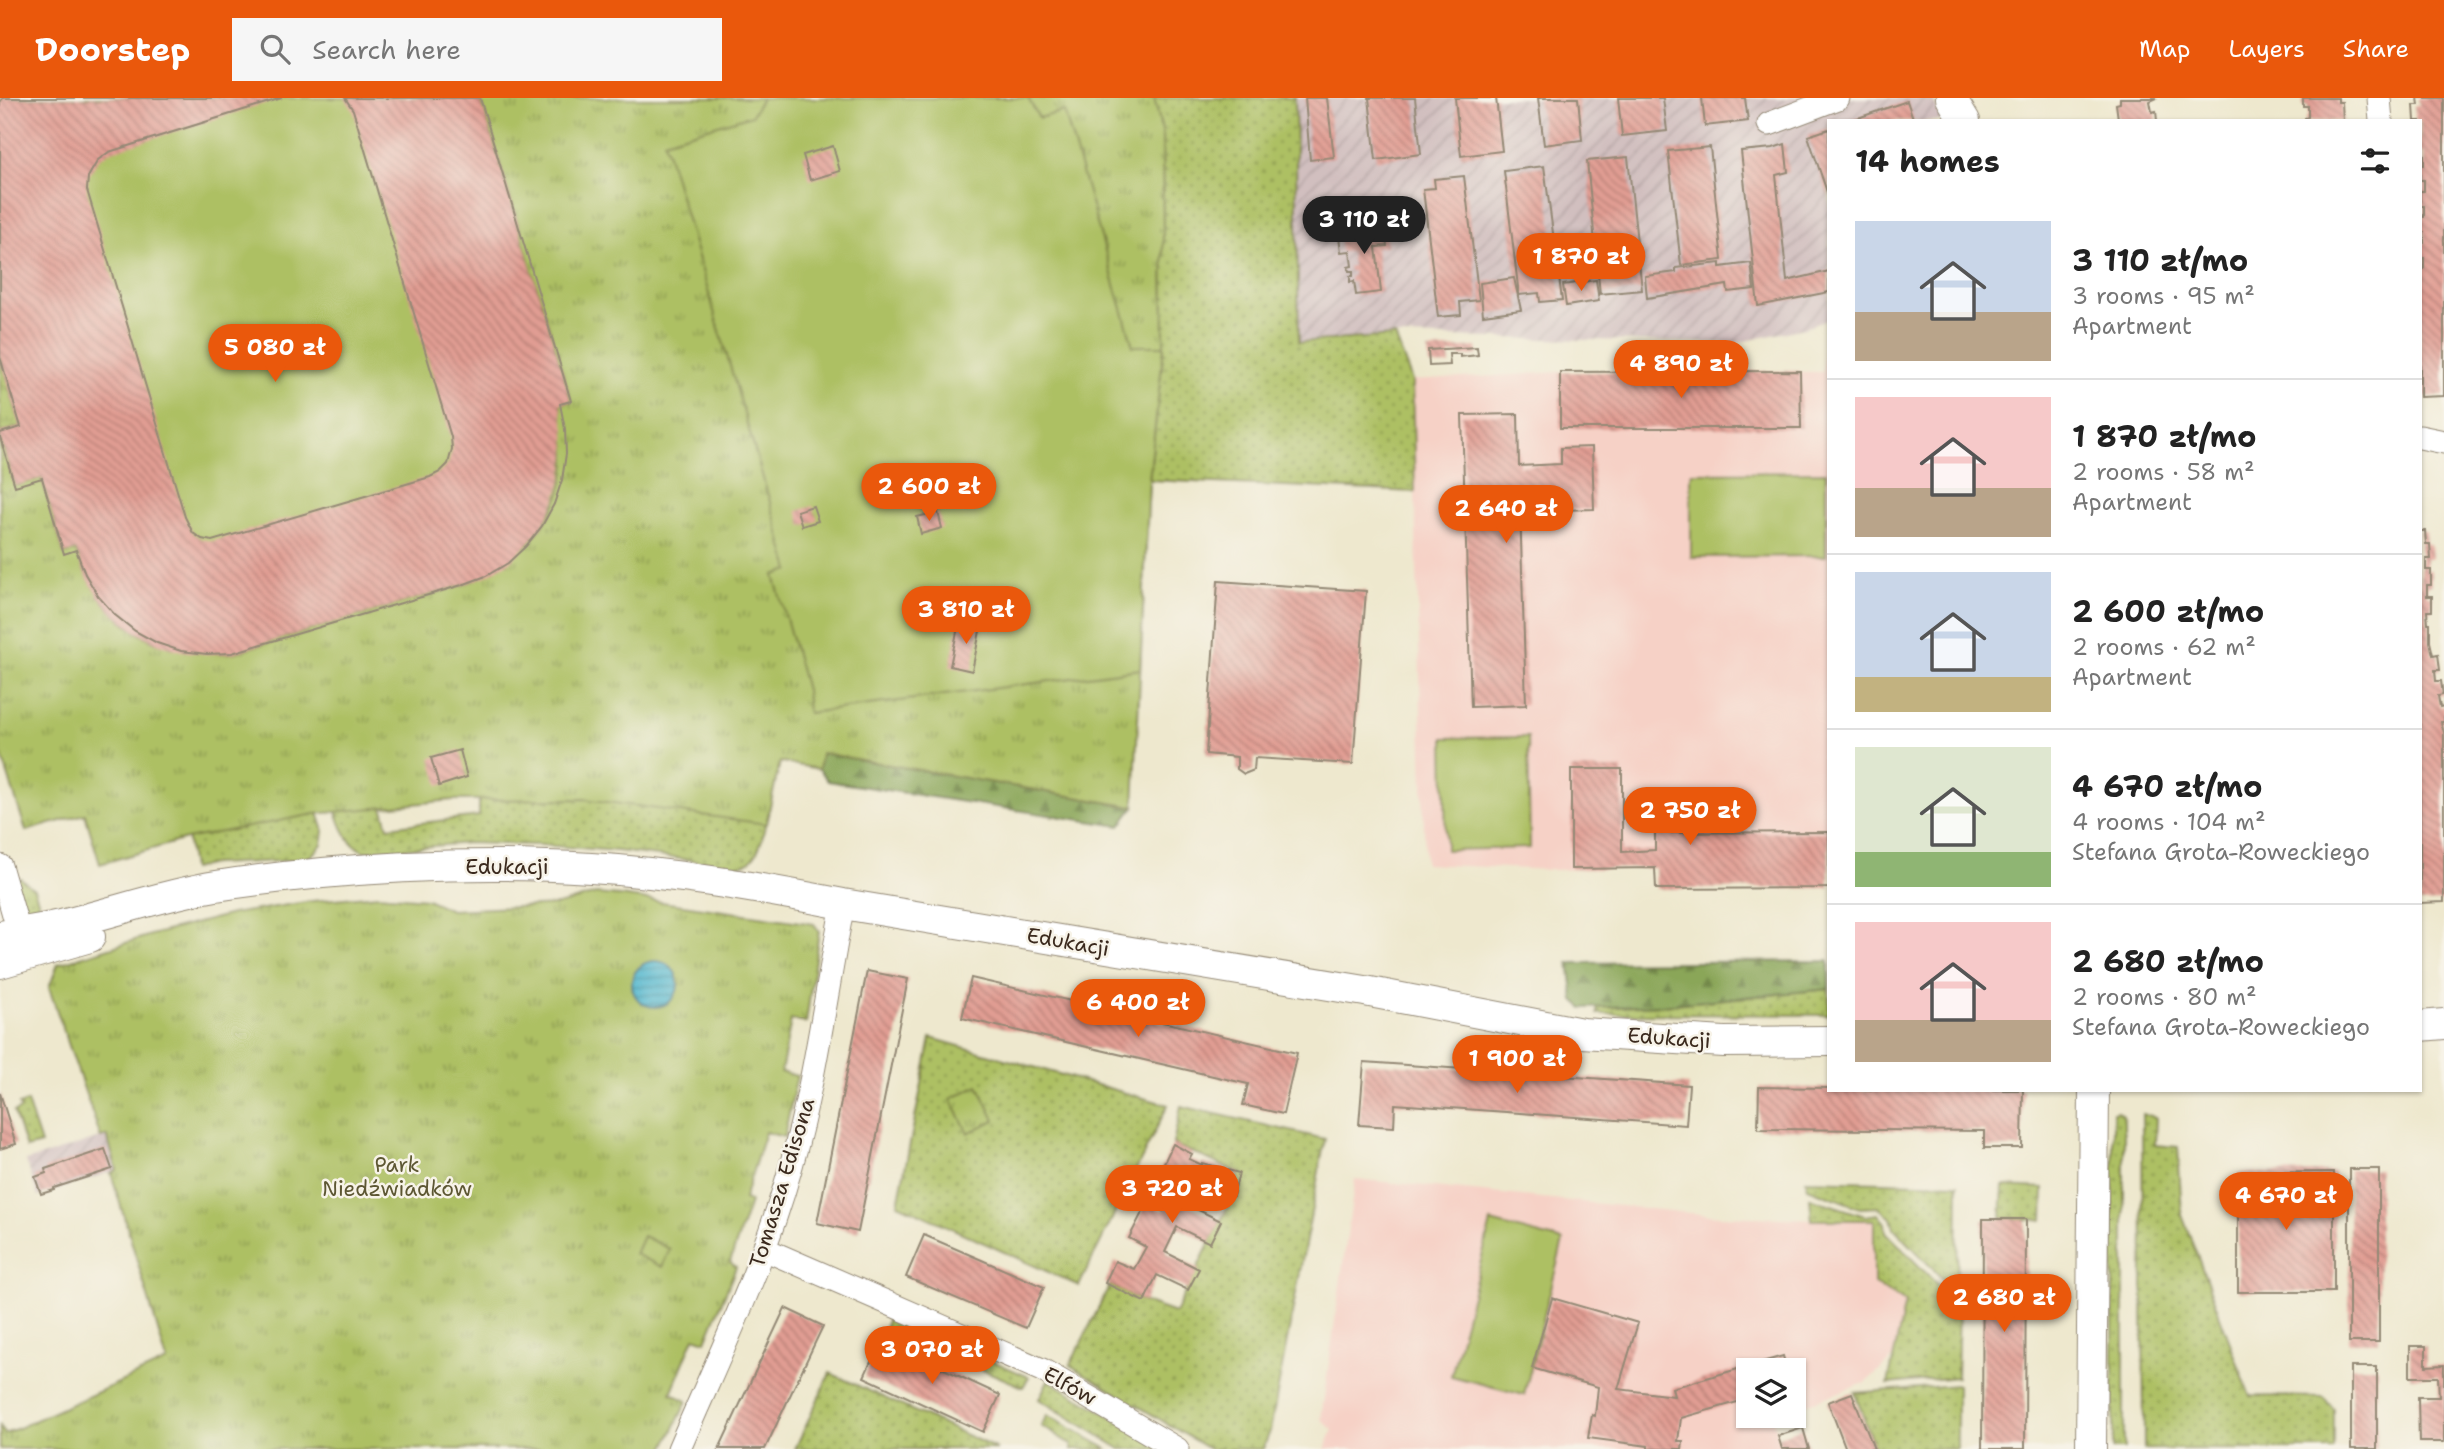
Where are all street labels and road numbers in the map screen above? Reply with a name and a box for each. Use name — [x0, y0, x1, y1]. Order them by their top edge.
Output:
street label: Edukacji — [465, 853, 549, 881]
street label: Edukacji — [1024, 921, 1112, 963]
street label: Edukacji — [1626, 1021, 1712, 1055]
street label: Tomasza Edisona — [743, 1095, 821, 1271]
street label: Elfów — [1038, 1360, 1102, 1412]

